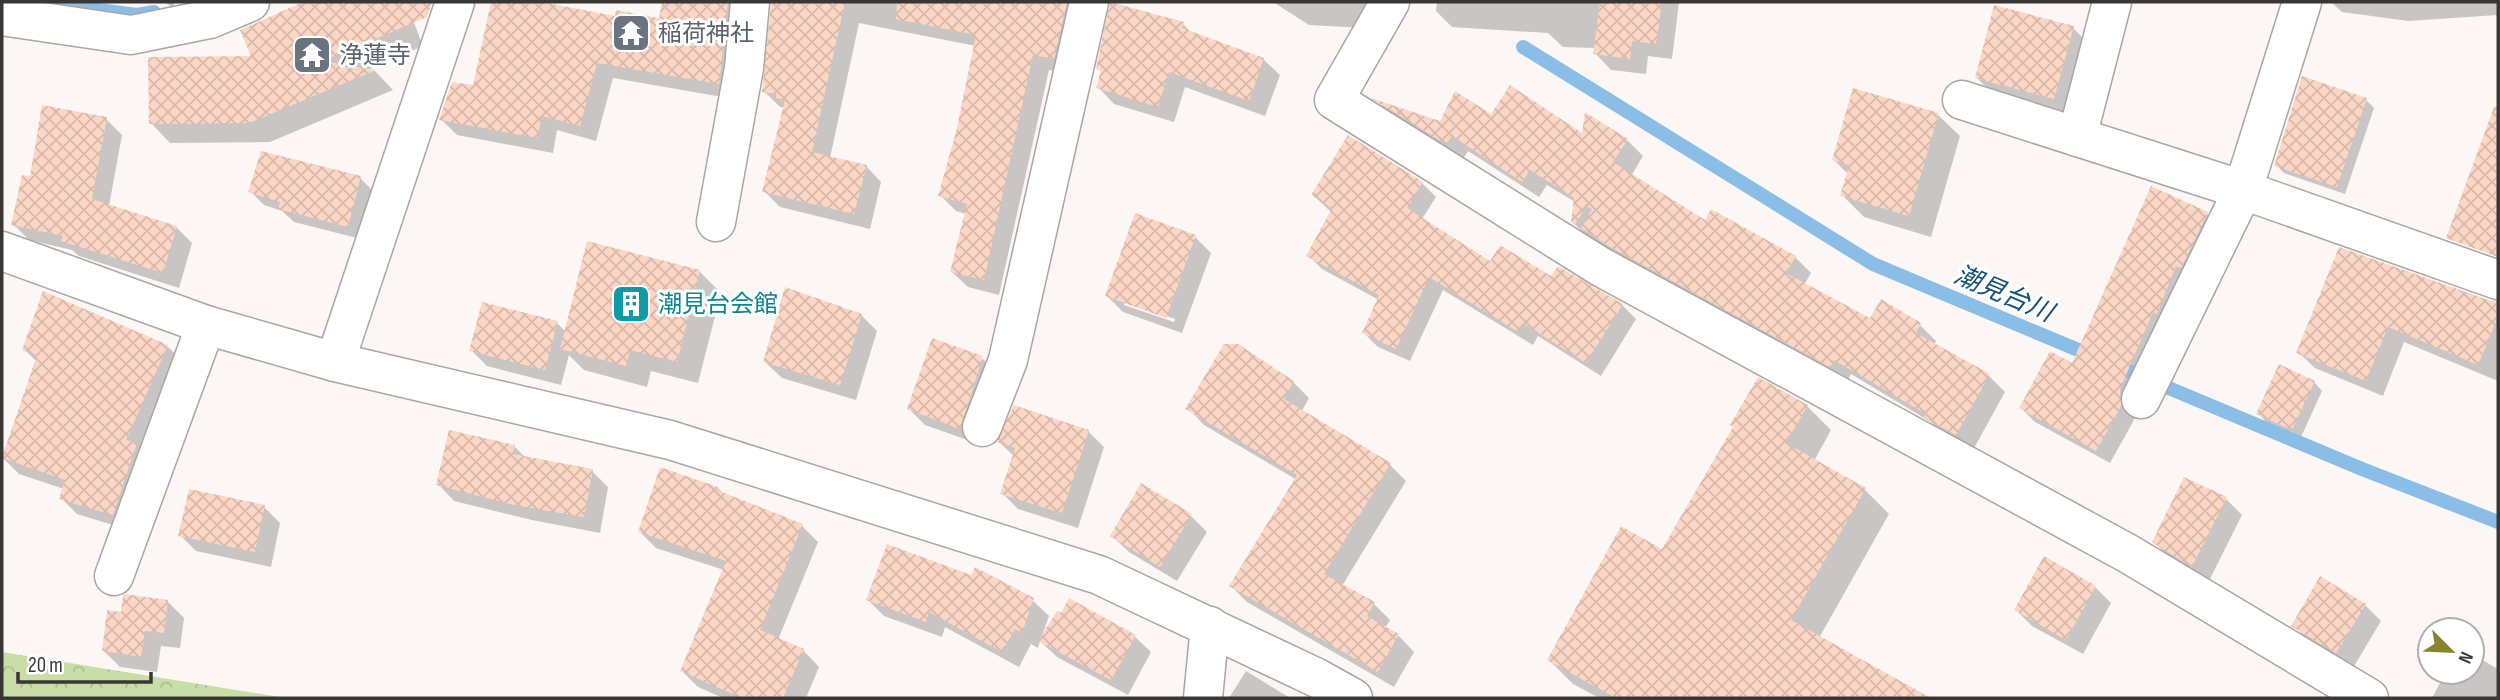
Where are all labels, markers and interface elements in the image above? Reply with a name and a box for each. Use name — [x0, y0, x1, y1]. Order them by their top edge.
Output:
temple icon: 稲荷神社 — [610, 12, 652, 54]
place label: 稲荷神社 — [658, 19, 754, 48]
temple icon: 浄蓮寺 — [291, 34, 333, 76]
place label: 浄蓮寺 — [339, 41, 411, 70]
water label: 潮見台川 — [1949, 260, 2060, 330]
building icon: 潮見台会館 — [610, 283, 652, 325]
place label: 潮見台会館 — [658, 290, 778, 319]
north arrow — [2416, 616, 2486, 686]
scale bar — [18, 640, 150, 684]
text: N — [2453, 648, 2478, 667]
text: 20 m — [28, 653, 63, 678]

